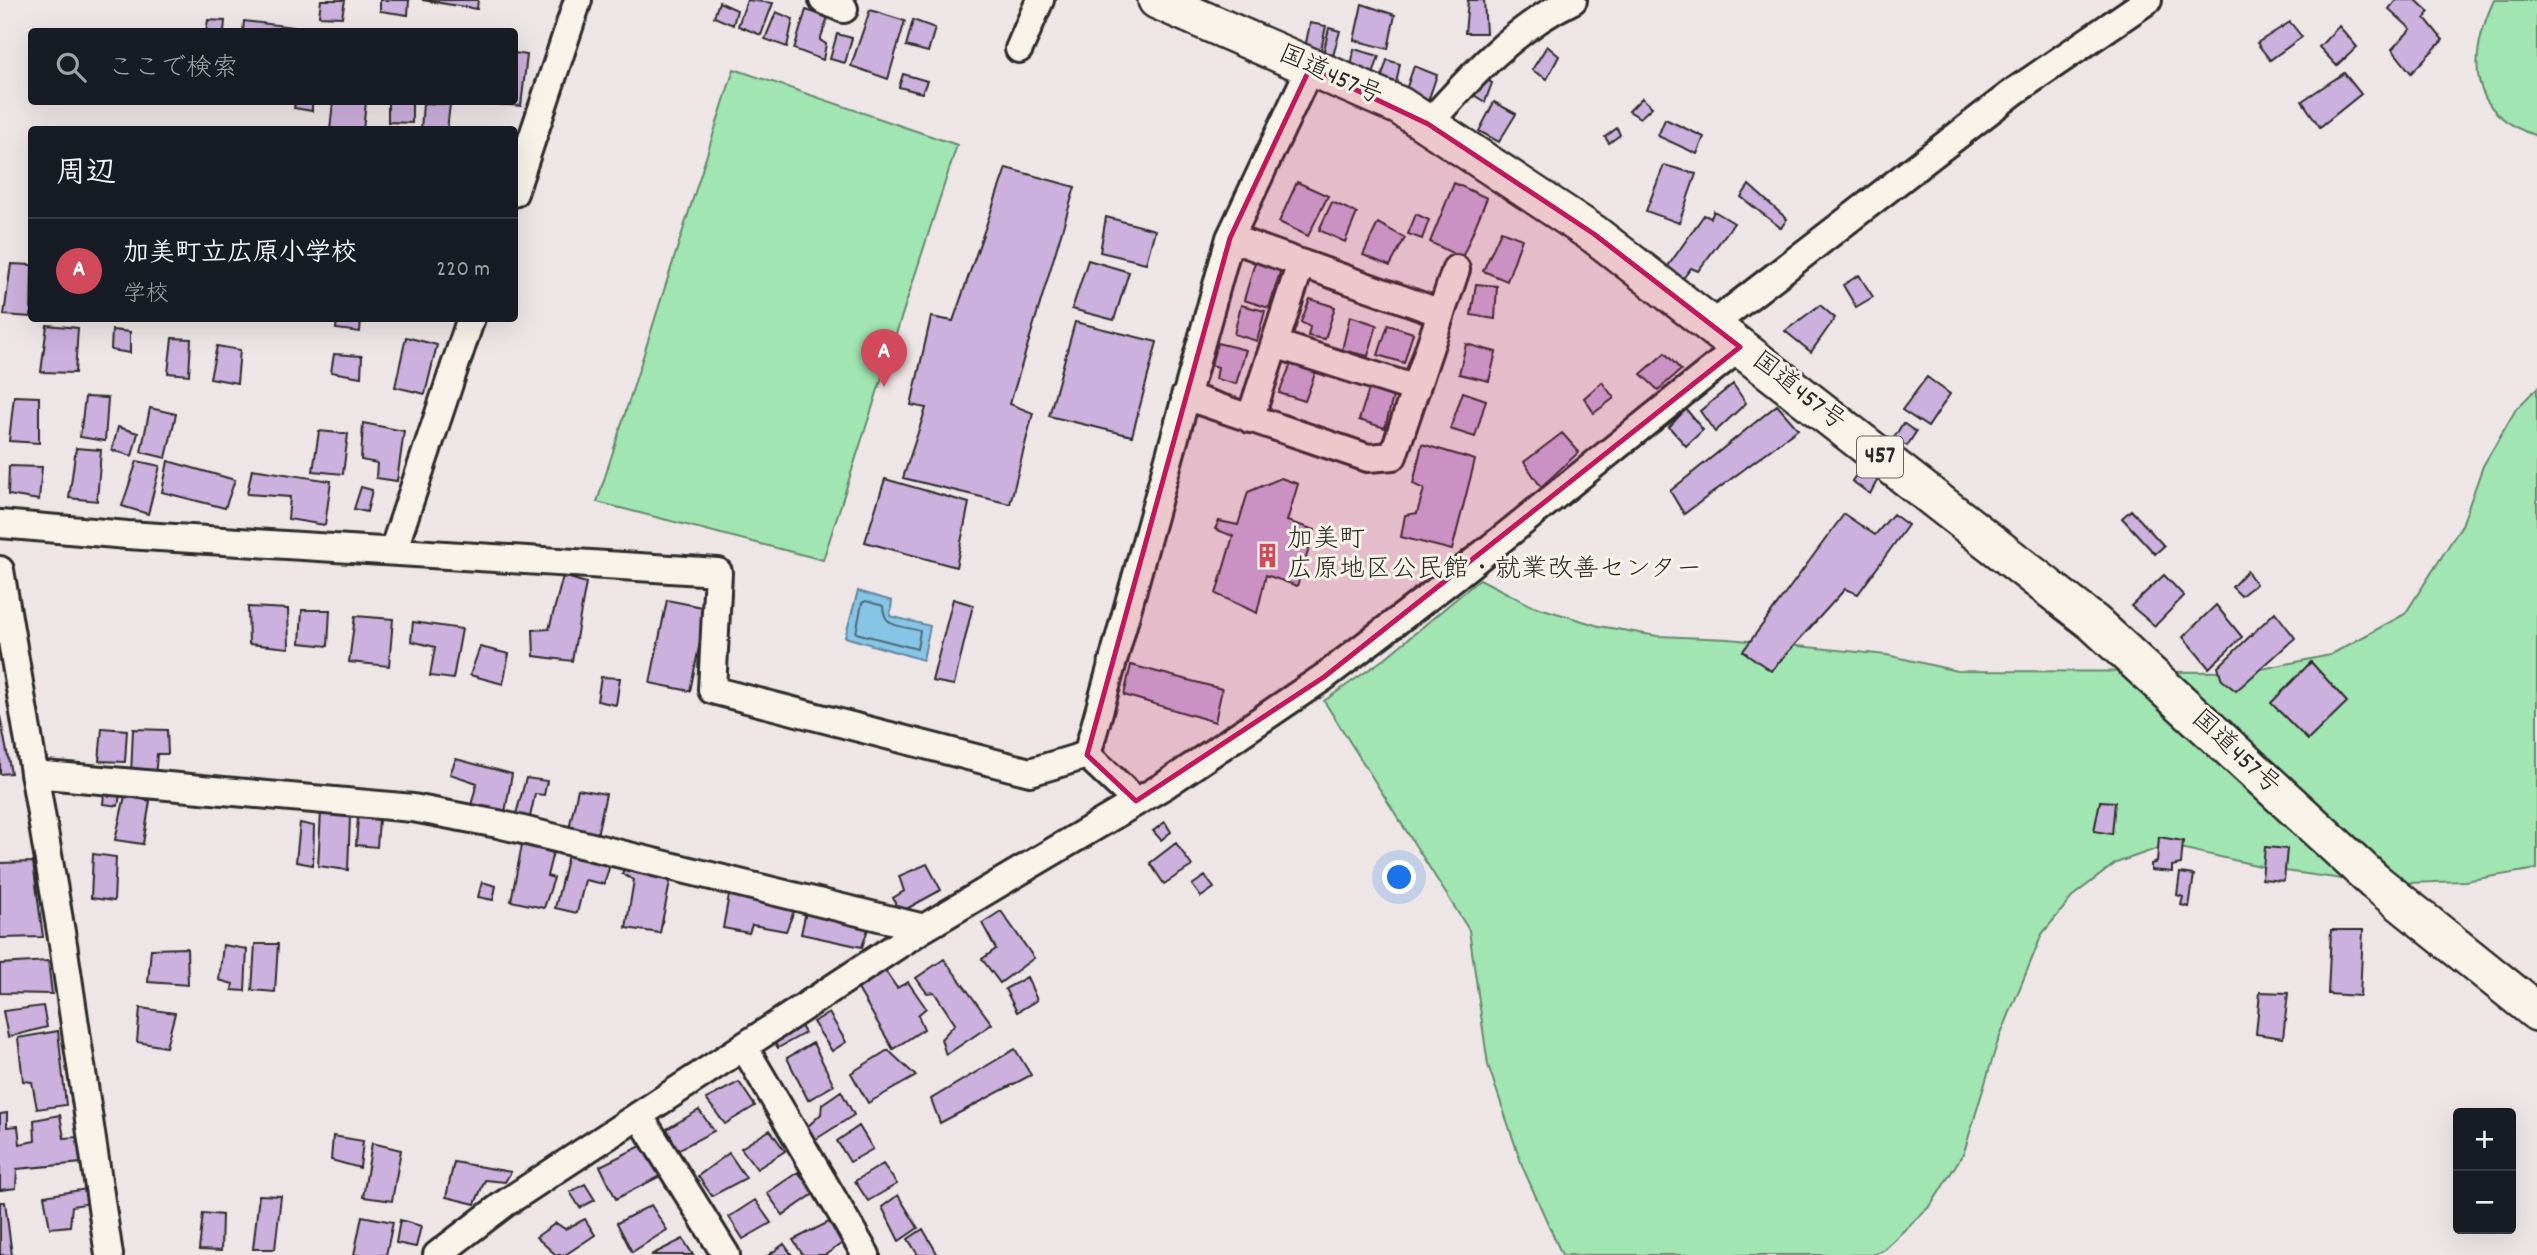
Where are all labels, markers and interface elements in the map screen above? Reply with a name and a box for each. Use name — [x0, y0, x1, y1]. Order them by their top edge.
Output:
search box — [28, 28, 518, 105]
street label: 国道457号 — [1272, 37, 1388, 115]
icon: search — [52, 48, 90, 86]
text: ここで検索 — [108, 51, 238, 88]
text: 周辺 — [56, 154, 116, 197]
text: 加美町立広原小学校 — [123, 236, 357, 273]
text: A — [73, 254, 85, 287]
text: 220 m — [436, 254, 490, 287]
text: 学校 — [123, 279, 169, 312]
pin: A — [861, 329, 907, 387]
street label: 国道457号 — [1743, 343, 1853, 441]
road number: 457 — [1857, 436, 1903, 478]
place label: 加美町 広原地区公民館・就業改善センター — [1287, 522, 1702, 589]
building icon: 加美町 広原地区公民館・就業改善センター — [1253, 541, 1281, 569]
street label: 国道457号 — [2182, 702, 2288, 804]
your location — [1382, 860, 1416, 894]
map controls — [2453, 1108, 2516, 1234]
button: + — [2453, 1108, 2516, 1171]
button: − — [2453, 1171, 2516, 1234]

